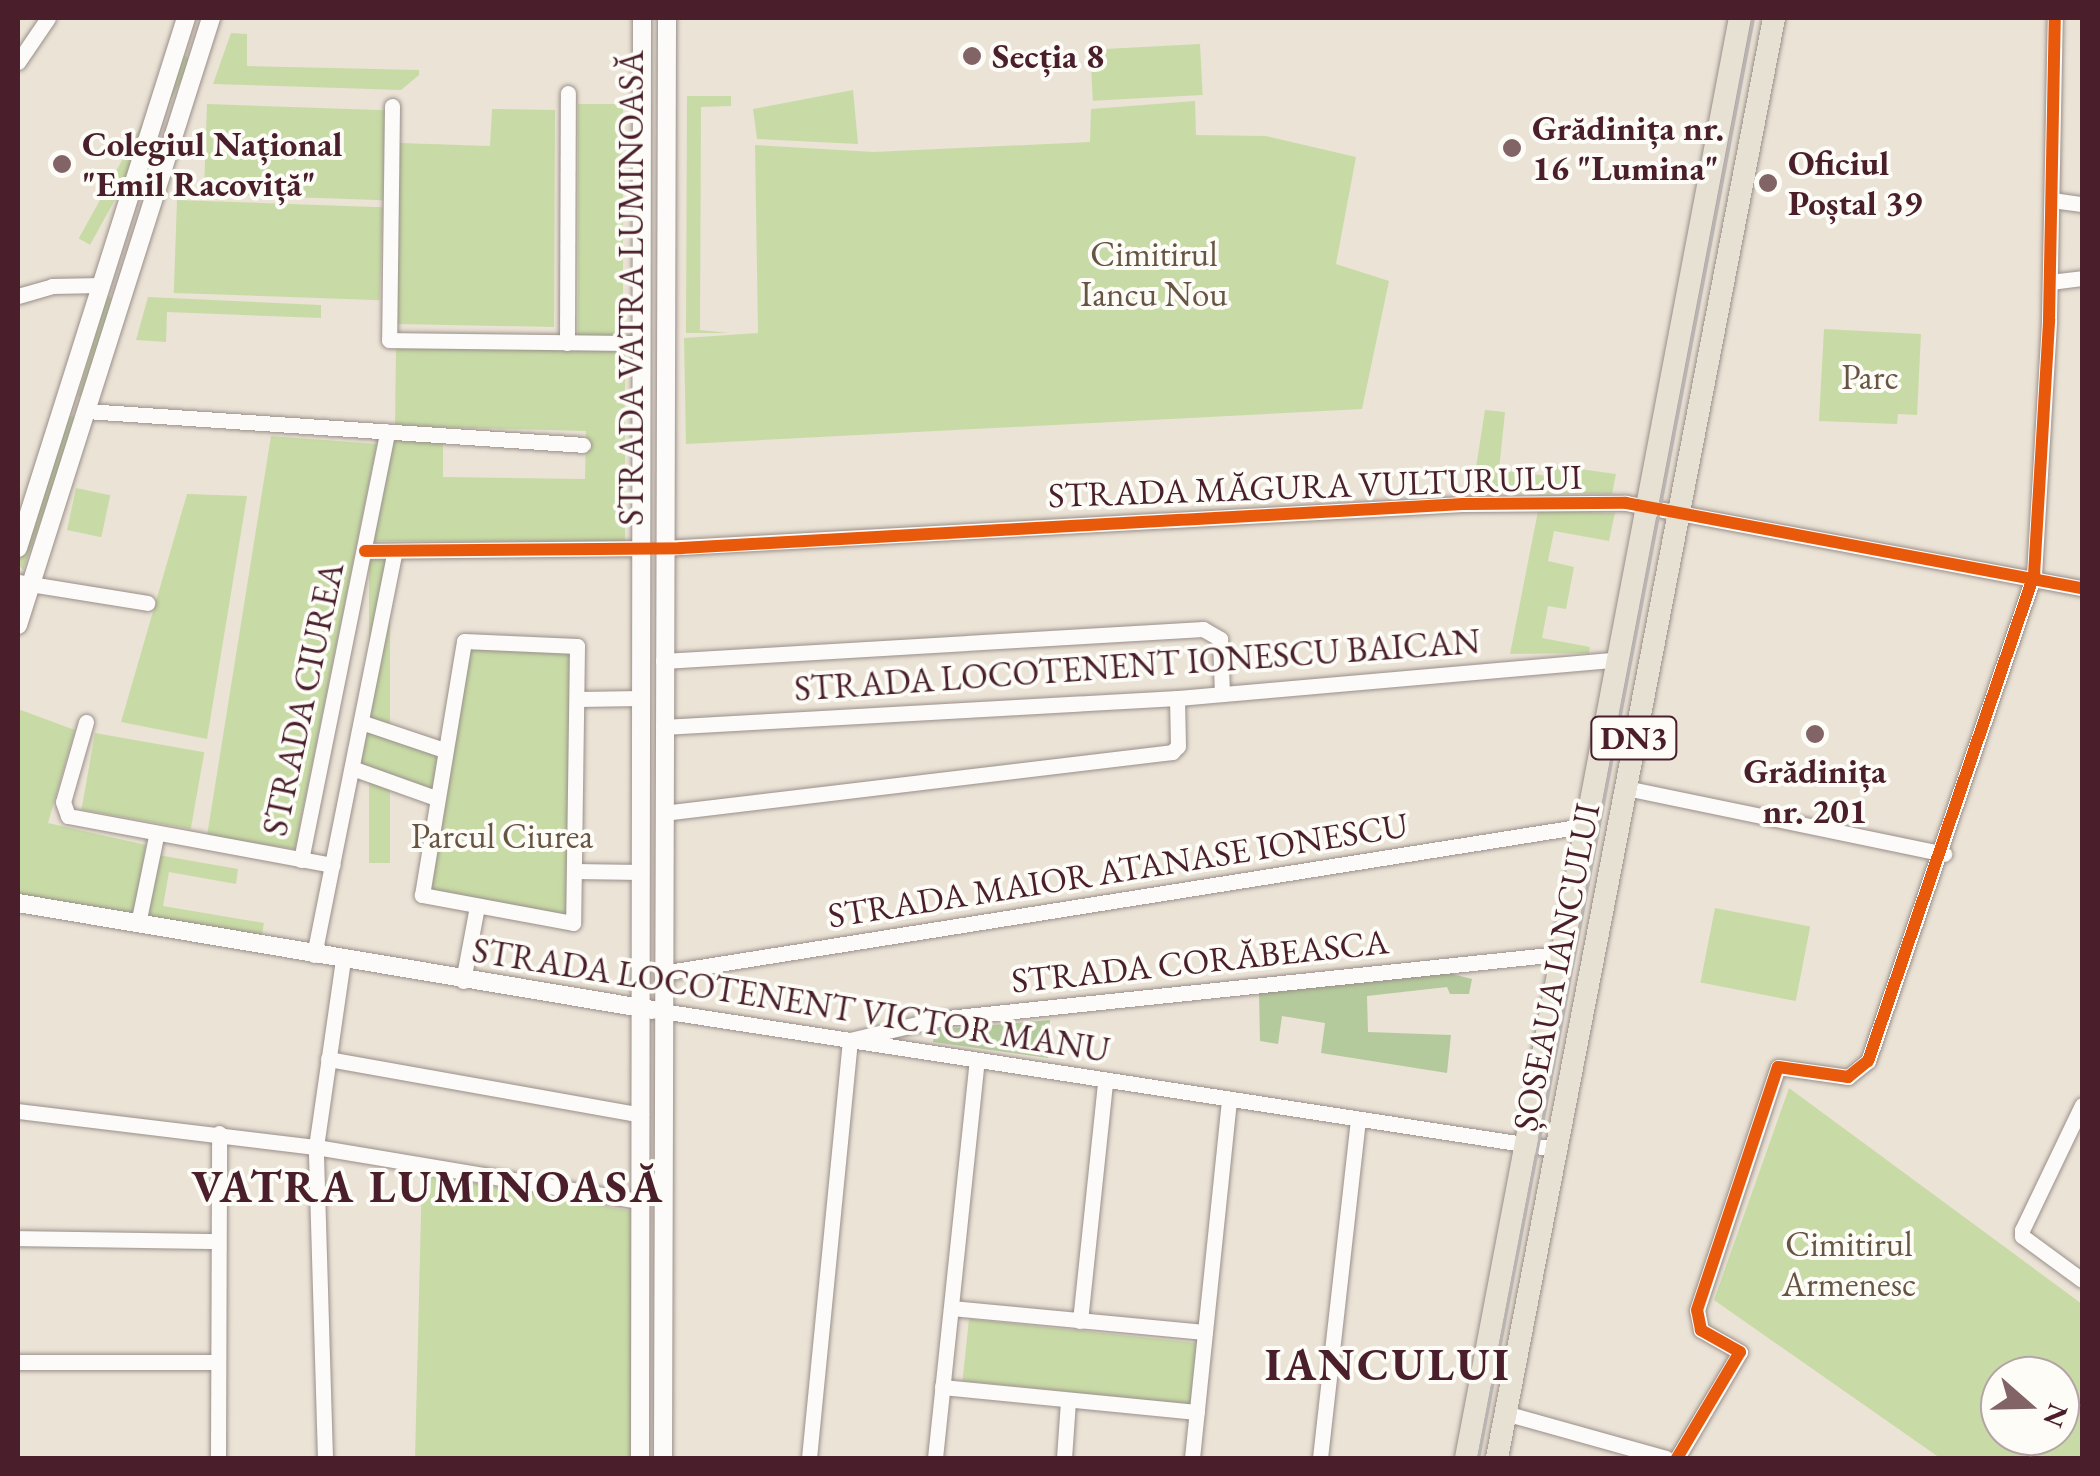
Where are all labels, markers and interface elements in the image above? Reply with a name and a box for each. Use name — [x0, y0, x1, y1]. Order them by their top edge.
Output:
place label: Secția 8 — [992, 35, 1104, 77]
marker: Secția 8 — [961, 45, 983, 67]
street label: STRADA VATRA LUMINOASĂ — [610, 50, 652, 526]
place label: Grădinița nr. 16 "Lumina" — [1532, 107, 1724, 189]
place label: Colegiul Național "Emil Racoviță" — [82, 123, 343, 205]
marker: Grădinița nr. 16 "Lumina" — [1501, 137, 1523, 159]
place label: Oficiul Poștal 39 — [1788, 142, 1922, 224]
marker: Colegiul Național "Emil Racoviță" — [51, 153, 73, 175]
marker: Oficiul Poștal 39 — [1757, 172, 1779, 194]
park label: Cimitirul Iancu Nou — [1080, 233, 1228, 315]
park label: Parc — [1841, 356, 1899, 398]
street label: STRADA MĂGURA VULTURULUI — [1047, 456, 1583, 516]
street label: STRADA CIUREA — [254, 558, 352, 840]
street label: STRADA LOCOTENENT IONESCU BAICAN — [793, 620, 1481, 710]
road number: DN3 — [1589, 711, 1679, 765]
marker: Grădinița nr. 201 — [1804, 723, 1826, 745]
place label: Grădinița nr. 201 — [1744, 750, 1886, 832]
street label: ȘOSEAUA IANCULUI — [1504, 800, 1608, 1134]
street label: STRADA MAIOR ATANASE IONESCU — [825, 803, 1411, 937]
park label: Parcul Ciurea — [411, 815, 593, 857]
street label: STRADA CORĂBEASCA — [1009, 920, 1391, 1002]
street label: STRADA LOCOTENENT VICTOR MANU — [469, 929, 1113, 1071]
district label: VATRA LUMINOASĂ — [191, 1160, 665, 1214]
park label: Cimitirul Armenesc — [1782, 1223, 1916, 1305]
district label: IANCULUI — [1265, 1338, 1511, 1392]
north arrow — [1980, 1356, 2080, 1456]
text: N — [2036, 1399, 2077, 1432]

